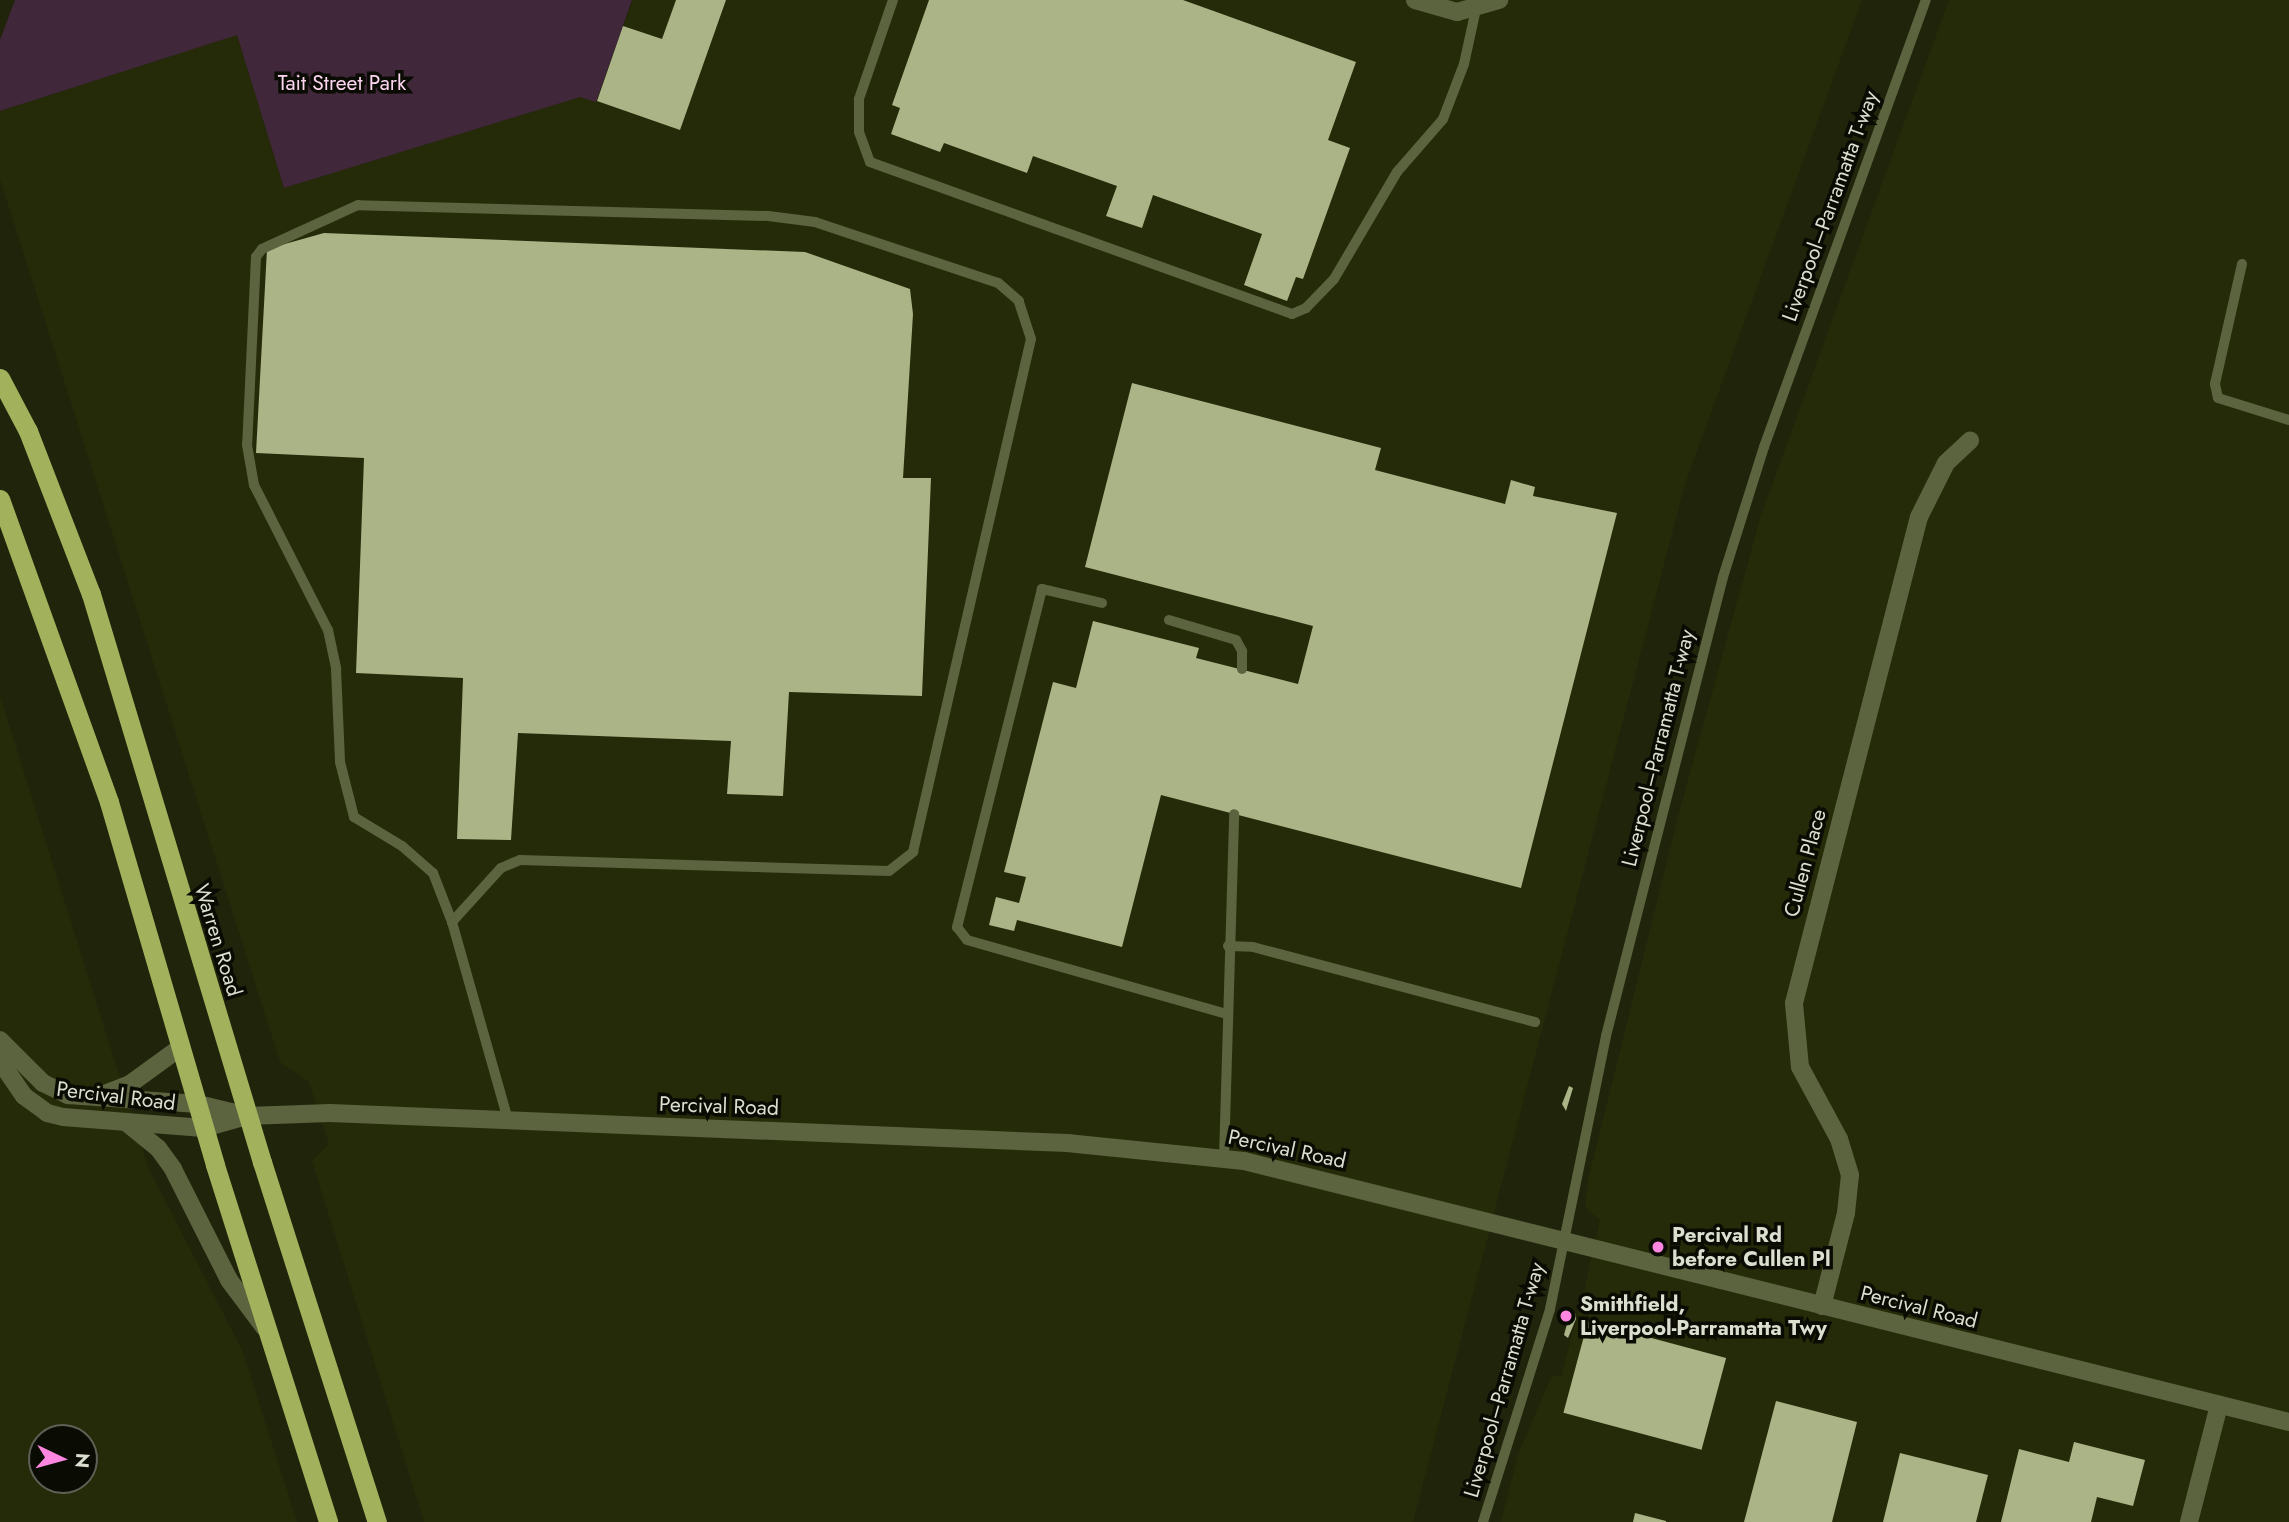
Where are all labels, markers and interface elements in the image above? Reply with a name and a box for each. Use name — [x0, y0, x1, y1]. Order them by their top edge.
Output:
park label: Tait Street Park — [278, 70, 406, 96]
street label: Liverpool–Parramatta T-way — [1777, 87, 1883, 325]
street label: Liverpool–Parramatta T-way — [1616, 627, 1700, 869]
street label: Cullen Place — [1779, 806, 1831, 920]
street label: Warren Road — [189, 881, 247, 999]
street label: Percival Road — [55, 1076, 177, 1116]
street label: Percival Road — [659, 1091, 779, 1121]
street label: Percival Road — [1226, 1124, 1348, 1174]
place label: Percival Rd before Cullen Pl — [1672, 1222, 1831, 1272]
marker: Percival Rd before Cullen Pl — [1650, 1239, 1666, 1255]
street label: Liverpool–Parramatta T-way — [1458, 1260, 1550, 1500]
street label: Percival Road — [1858, 1280, 1980, 1334]
place label: Smithfield, Liverpool-Parramatta Twy — [1580, 1291, 1827, 1341]
marker: Smithfield, Liverpool-Parramatta Twy — [1558, 1308, 1574, 1324]
north arrow — [28, 1424, 98, 1494]
text: N — [68, 1452, 97, 1469]

